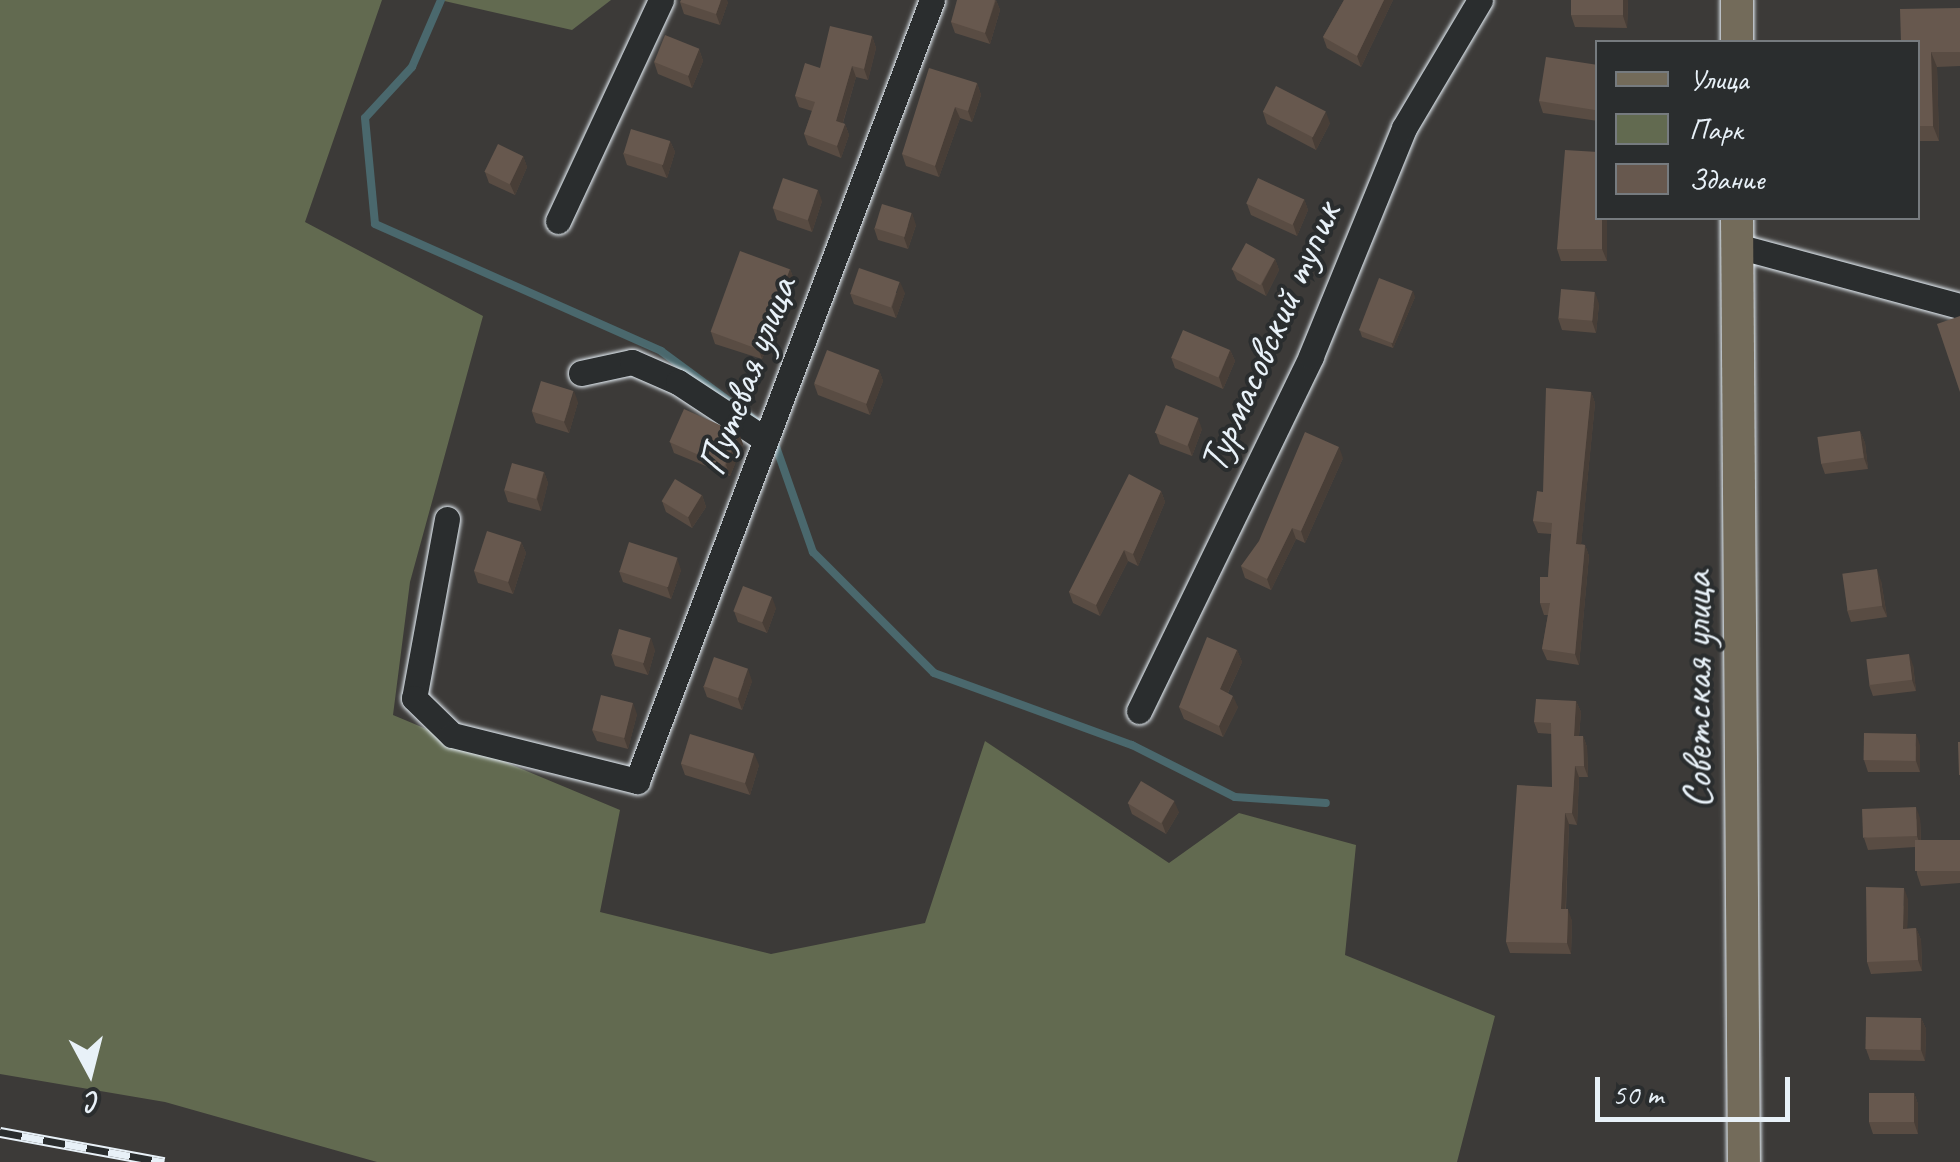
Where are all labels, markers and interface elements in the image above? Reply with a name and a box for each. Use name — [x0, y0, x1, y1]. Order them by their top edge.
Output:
legend — [1595, 40, 1920, 220]
text: Улица — [1689, 60, 1748, 98]
text: Парк — [1689, 110, 1743, 148]
text: Здание — [1689, 160, 1764, 198]
street label: Турмасовский тупик — [1188, 194, 1352, 480]
street label: Путевая улица — [686, 269, 808, 483]
street label: Советская улица — [1673, 570, 1723, 810]
north arrow — [40, 1022, 140, 1122]
scale bar — [1600, 1057, 1795, 1119]
text: 50 m — [1612, 1075, 1663, 1113]
text: С — [85, 1084, 103, 1120]

